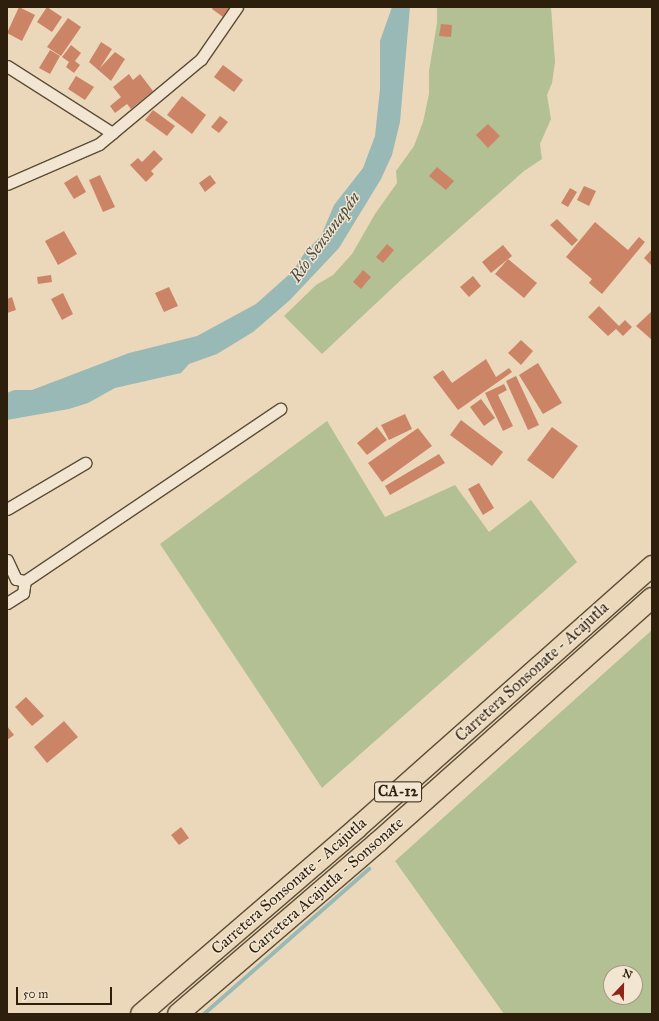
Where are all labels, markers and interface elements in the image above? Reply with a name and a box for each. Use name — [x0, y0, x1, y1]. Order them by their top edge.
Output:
water label: Río Sensunapán — [285, 188, 365, 286]
street label: Carretera Sonsonate - Acajutla — [451, 598, 613, 746]
road number: CA-12 — [374, 779, 422, 805]
street label: Carretera Sonsonate - Acajutla — [207, 813, 371, 959]
street label: Carretera Acajutla - Sonsonate — [244, 813, 408, 959]
north arrow — [603, 965, 643, 1005]
text: N — [621, 967, 634, 982]
scale bar — [18, 979, 114, 1005]
text: 50 m — [23, 987, 48, 1001]

